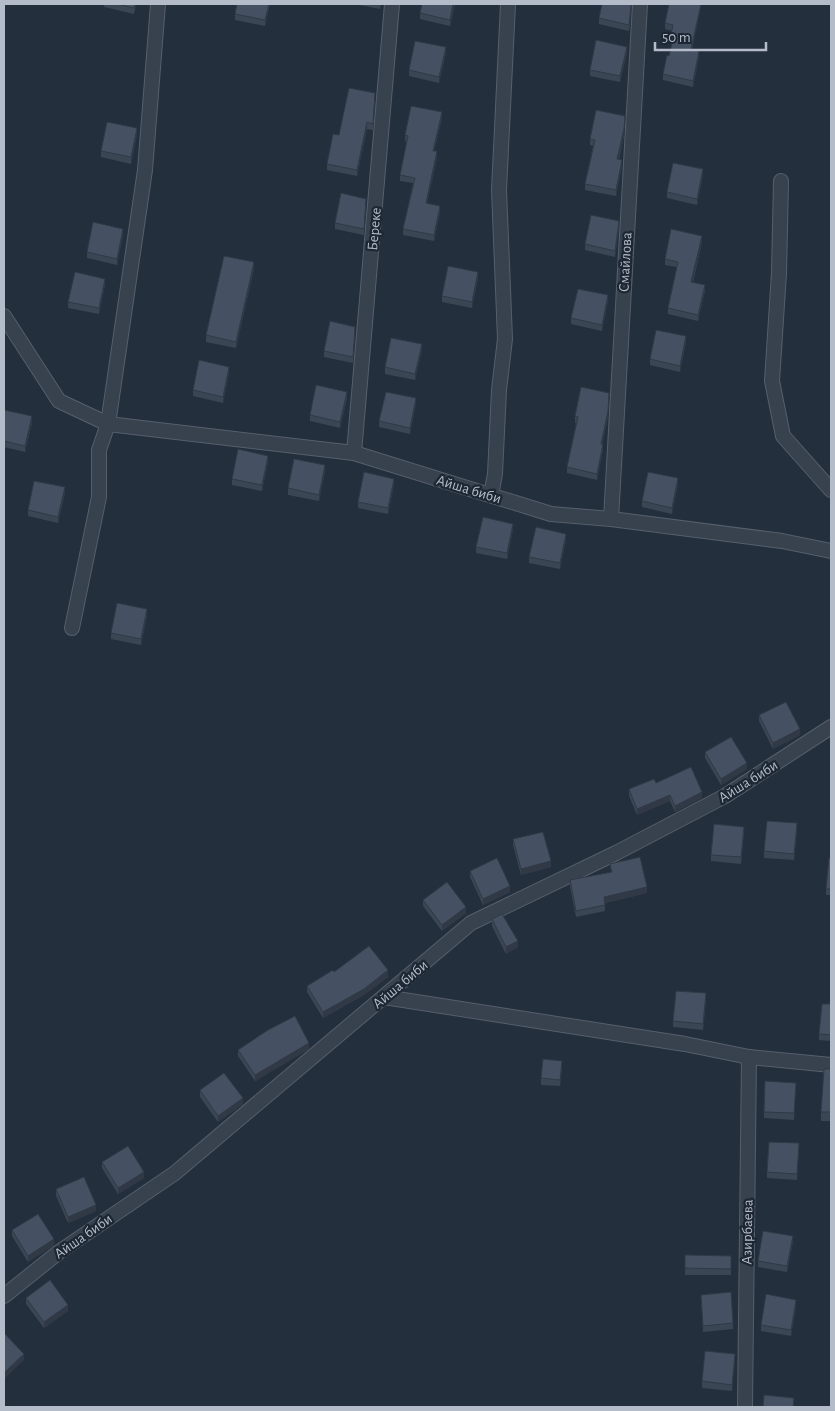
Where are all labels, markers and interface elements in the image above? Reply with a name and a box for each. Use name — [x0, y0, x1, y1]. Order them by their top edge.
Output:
scale bar — [655, 20, 766, 52]
text: 50 m — [662, 30, 691, 45]
street label: Береке — [365, 207, 384, 251]
street label: Смайлова — [616, 232, 635, 292]
street label: Айша биби — [435, 473, 503, 506]
street label: Айша биби — [716, 757, 781, 805]
street label: Айша биби — [370, 957, 431, 1012]
street label: Азирбаева — [739, 1199, 756, 1265]
street label: Айша биби — [52, 1211, 115, 1262]

